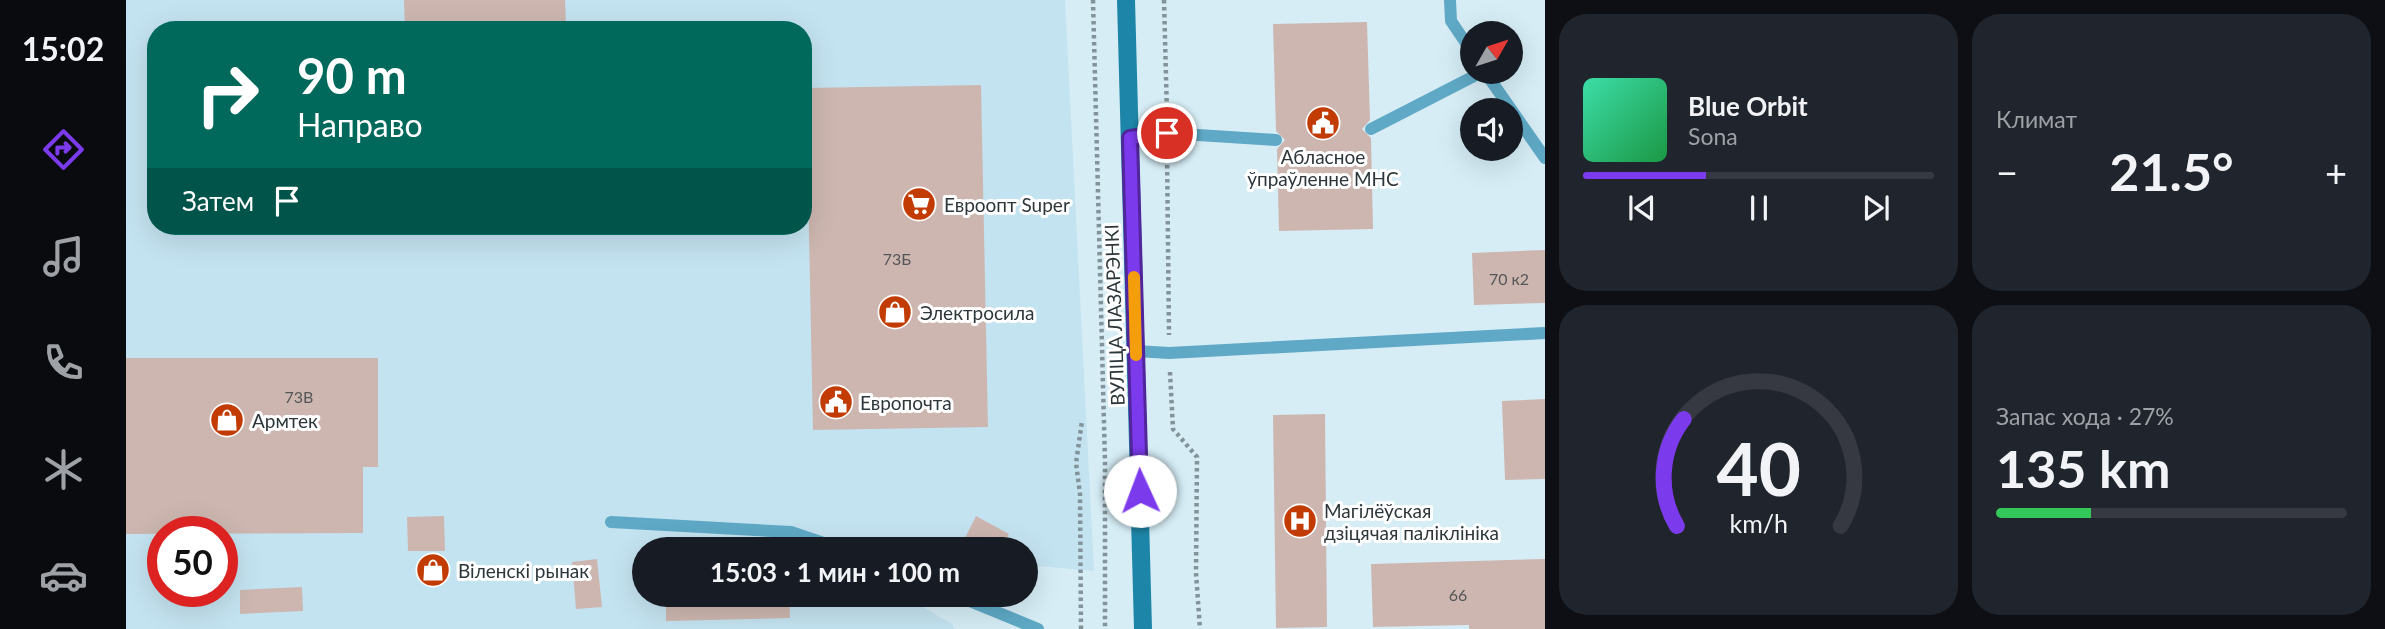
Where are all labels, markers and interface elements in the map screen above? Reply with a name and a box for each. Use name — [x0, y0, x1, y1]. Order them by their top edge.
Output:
north arrow — [1460, 21, 1522, 84]
map controls — [1460, 21, 1523, 161]
text: 15:02 — [22, 29, 104, 68]
text: 90 m — [297, 46, 407, 104]
icon: right — [182, 49, 273, 140]
text: Blue Orbit — [1688, 90, 1808, 122]
button: sound — [1460, 98, 1523, 161]
pin — [1137, 103, 1197, 163]
public building icon: Абласное ўпраўленне МНС — [1304, 104, 1342, 142]
text: Направо — [297, 105, 423, 144]
text: Климат — [1996, 105, 2077, 133]
icon: arrive — [1148, 114, 1186, 152]
text: Sona — [1688, 122, 1738, 150]
icon: directions — [39, 125, 88, 174]
text: 21.5° — [2109, 140, 2234, 202]
place label: Абласное ўпраўленне МНС — [1247, 145, 1399, 190]
text: − — [1996, 149, 2018, 195]
text: + — [2325, 149, 2347, 195]
icon: arrive — [268, 182, 306, 220]
text: Затем — [182, 185, 254, 217]
supermarket icon: Евроопт Super — [900, 185, 938, 223]
icon: previous — [1623, 189, 1661, 227]
icon: pause — [1740, 189, 1778, 227]
icon: next — [1857, 189, 1895, 227]
place label: Евроопт Super — [944, 193, 1070, 216]
street label: ВУЛІЦА ЛАЗАРЭНКІ — [1099, 224, 1129, 406]
icon: music — [39, 232, 88, 281]
house number: 73Б — [883, 249, 911, 268]
house number: 70 к2 — [1489, 269, 1529, 288]
shop icon: Электросила — [876, 293, 914, 331]
place label: Электросила — [920, 301, 1035, 324]
icon: phone — [39, 338, 88, 387]
public building icon: Европочта — [817, 383, 855, 421]
house number: 73В — [285, 387, 313, 406]
place label: Европочта — [860, 391, 952, 414]
shop icon: Армтек — [208, 401, 246, 439]
text: Запас хода · 27% — [1996, 402, 2174, 430]
place label: Армтек — [252, 409, 318, 432]
text: 40 — [1716, 424, 1801, 512]
text: 135 km — [1996, 437, 2170, 499]
icon: climate — [39, 445, 88, 494]
position arrow — [1103, 454, 1177, 528]
place label: Магілёўская дзіцячая паліклініка — [1324, 499, 1499, 544]
hospital icon: Магілёўская дзіцячая паліклініка — [1281, 502, 1319, 540]
text: km/h — [1729, 508, 1788, 538]
speed limit sign: 50 — [147, 516, 238, 607]
icon: car — [39, 551, 88, 600]
shop icon: Віленскі рынак — [414, 551, 452, 589]
text: 15:03 · 1 мин · 100 m — [710, 556, 960, 588]
place label: Віленскі рынак — [458, 559, 589, 582]
house number: 66 — [1449, 585, 1467, 604]

